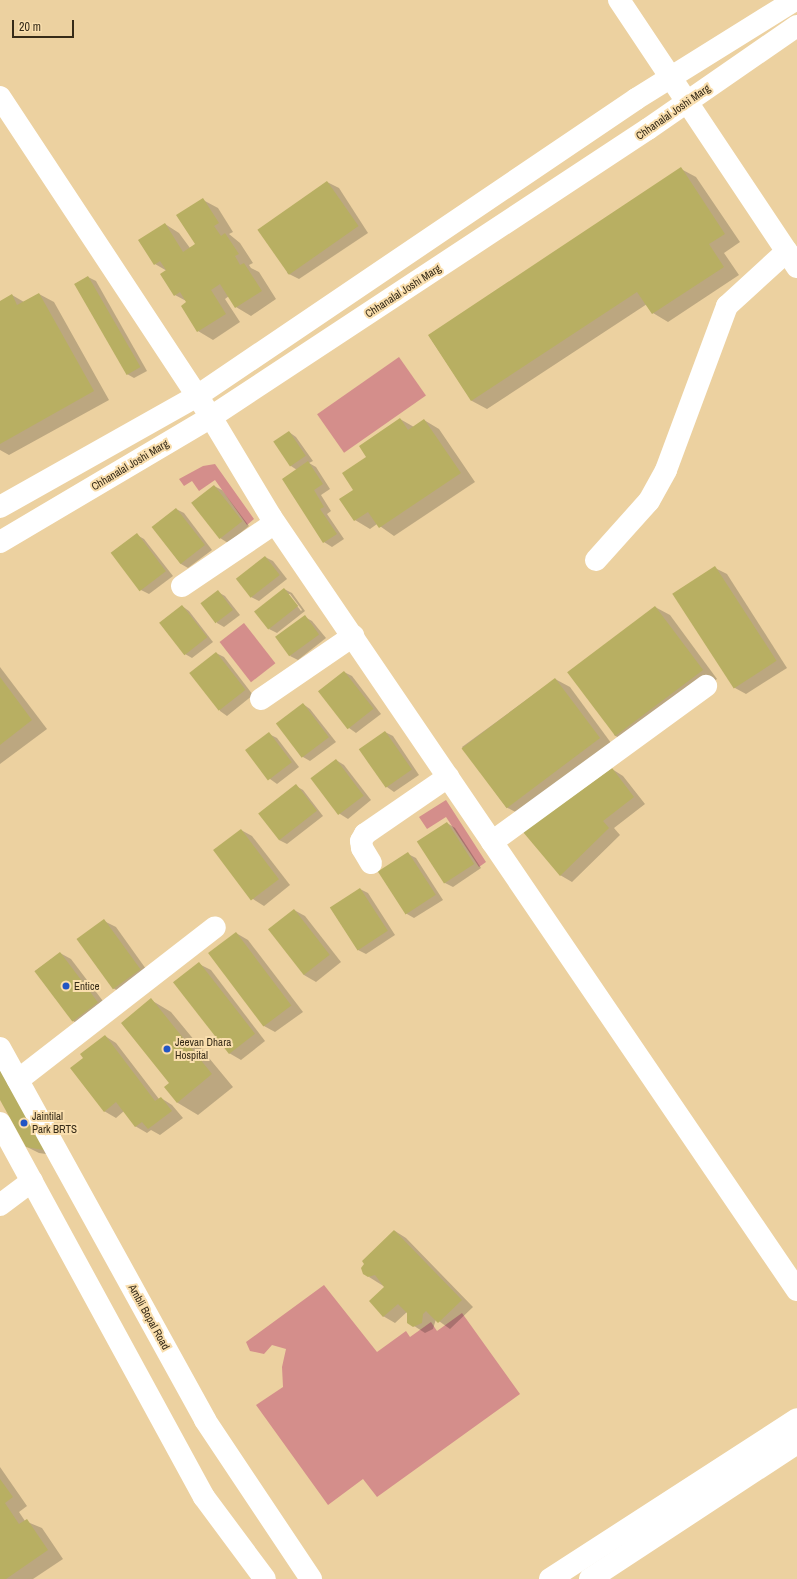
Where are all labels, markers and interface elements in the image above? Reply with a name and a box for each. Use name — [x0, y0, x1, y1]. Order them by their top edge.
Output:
scale bar — [14, 12, 76, 38]
text: 20 m — [19, 19, 41, 35]
street label: Chhanalal Joshi Marg — [633, 81, 713, 143]
street label: Chhanalal Joshi Marg — [363, 262, 443, 320]
street label: Chhanalal Joshi Marg — [89, 437, 171, 493]
place label: Entice — [74, 979, 100, 993]
marker: Entice — [61, 981, 71, 991]
place label: Jeevan Dhara Hospital — [175, 1036, 231, 1062]
marker: Jeevan Dhara Hospital — [162, 1044, 172, 1054]
place label: Jaintilal Park BRTS — [32, 1110, 77, 1136]
marker: Jaintilal Park BRTS — [19, 1118, 29, 1128]
street label: Ambli Bopal Road — [126, 1282, 172, 1352]

